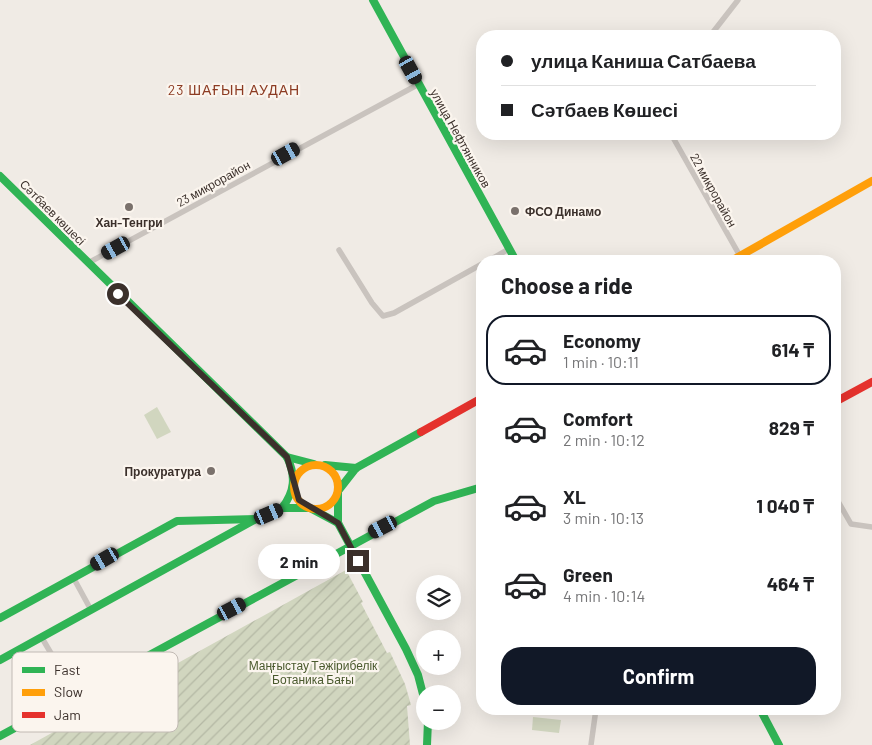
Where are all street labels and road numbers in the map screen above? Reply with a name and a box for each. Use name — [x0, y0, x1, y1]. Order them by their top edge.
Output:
street label: улица Нефтянников — [427, 86, 494, 190]
street label: 22 микрорайон — [687, 151, 740, 230]
street label: 23 микрорайон — [174, 157, 253, 210]
street label: Сәтбаев көшесі — [17, 176, 89, 248]

